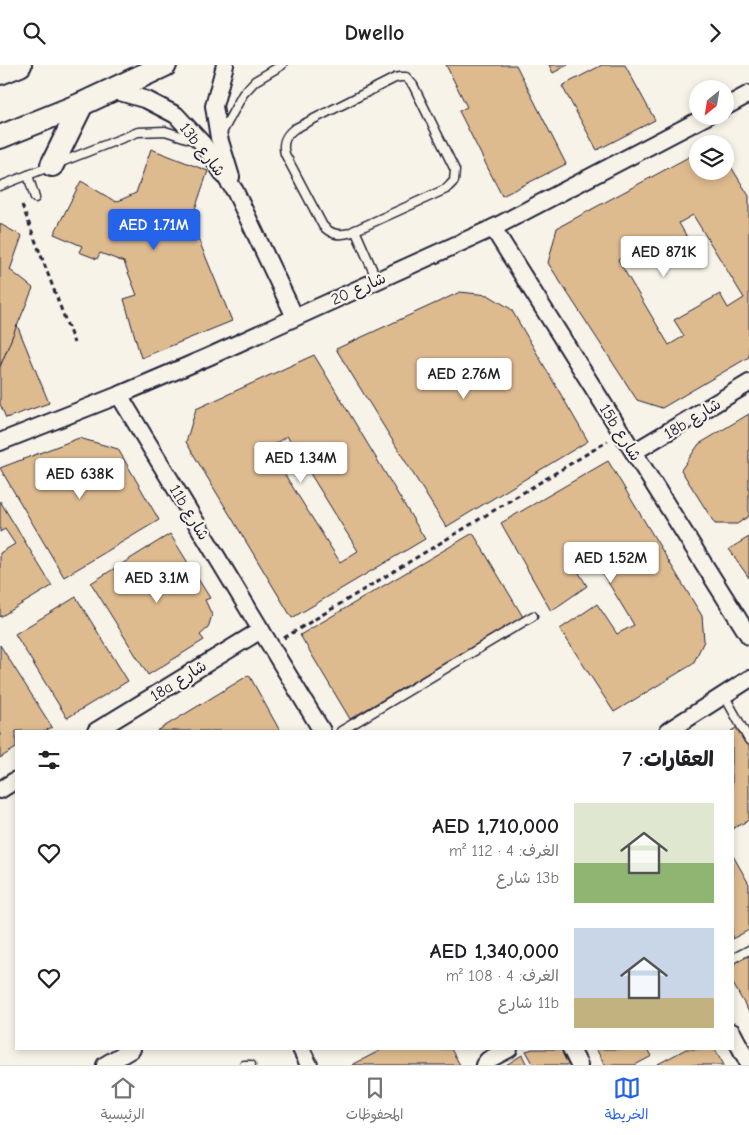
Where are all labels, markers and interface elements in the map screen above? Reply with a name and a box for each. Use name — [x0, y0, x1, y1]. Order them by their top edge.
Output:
icon: search — [20, 19, 48, 47]
icon: forward — [701, 19, 729, 47]
text: Dwello — [345, 20, 404, 46]
north arrow — [689, 80, 734, 125]
map controls — [689, 80, 734, 180]
street label: 13b شارع — [174, 119, 229, 181]
button: layers — [689, 135, 734, 180]
pin: AED 1.71M — [97, 209, 211, 251]
text: AED 1.71M — [119, 216, 189, 234]
pin: AED 871K — [612, 235, 716, 278]
text: AED 871K — [632, 243, 696, 261]
street label: شارع 20 — [328, 269, 389, 311]
pin: AED 2.76M — [407, 357, 521, 400]
text: AED 2.76M — [428, 365, 500, 383]
street label: 18b شارع — [661, 395, 725, 445]
street label: 15b شارع — [594, 401, 645, 465]
pin: AED 1.34M — [244, 441, 358, 484]
text: AED 1.34M — [265, 449, 337, 467]
pin: AED 638K — [28, 457, 132, 500]
text: AED 638K — [46, 465, 114, 483]
street label: 11b شارع — [164, 482, 213, 544]
pin: AED 1.52M — [554, 541, 668, 584]
text: AED 1.52M — [575, 549, 647, 567]
pin: AED 3.1M — [105, 561, 209, 604]
text: AED 3.1M — [125, 569, 189, 587]
street label: 18a شارع — [147, 657, 211, 707]
icon: filters — [35, 746, 63, 774]
text: العقارات: 7 — [622, 747, 714, 771]
text: AED 1,710,000 — [432, 814, 559, 838]
icon: home — [614, 823, 674, 883]
icon: heart — [35, 839, 63, 867]
text: الغرف: 4 · 112 m² — [449, 842, 559, 860]
text: 13b شارع — [496, 869, 559, 887]
text: AED 1,340,000 — [430, 939, 559, 963]
icon: home — [614, 948, 674, 1008]
icon: heart — [35, 964, 63, 992]
text: الغرف: 4 · 108 m² — [446, 967, 559, 985]
text: 11b شارع — [498, 994, 559, 1012]
tab: الرئيسية — [101, 1074, 145, 1127]
tab: المحفوظات — [346, 1074, 403, 1127]
tab: الخريطة — [605, 1074, 648, 1127]

